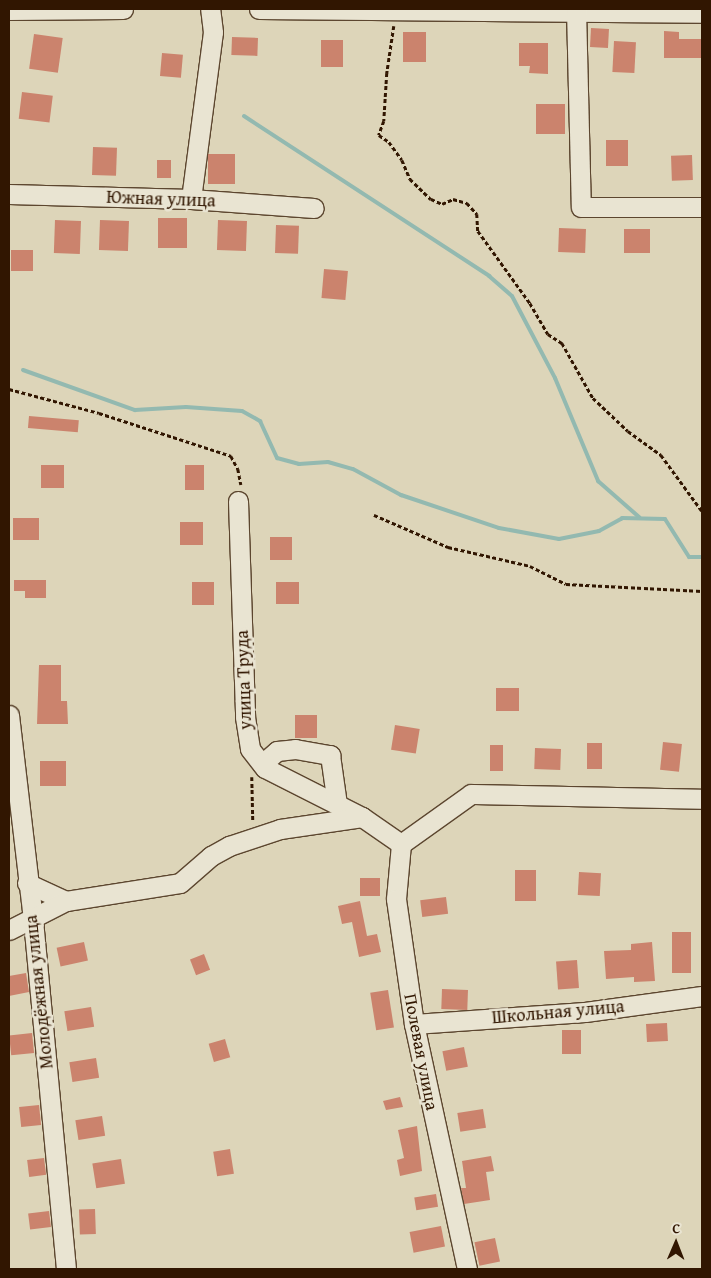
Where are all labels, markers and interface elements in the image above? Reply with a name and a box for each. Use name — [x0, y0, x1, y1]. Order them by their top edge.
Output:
street label: Южная улица — [106, 186, 216, 212]
street label: улица Труда — [231, 630, 257, 730]
street label: Молодёжная улица — [20, 914, 58, 1070]
street label: Полевая улица — [399, 992, 443, 1112]
street label: Школьная улица — [491, 995, 625, 1029]
north arrow — [651, 1218, 701, 1268]
text: С — [672, 1218, 680, 1238]

